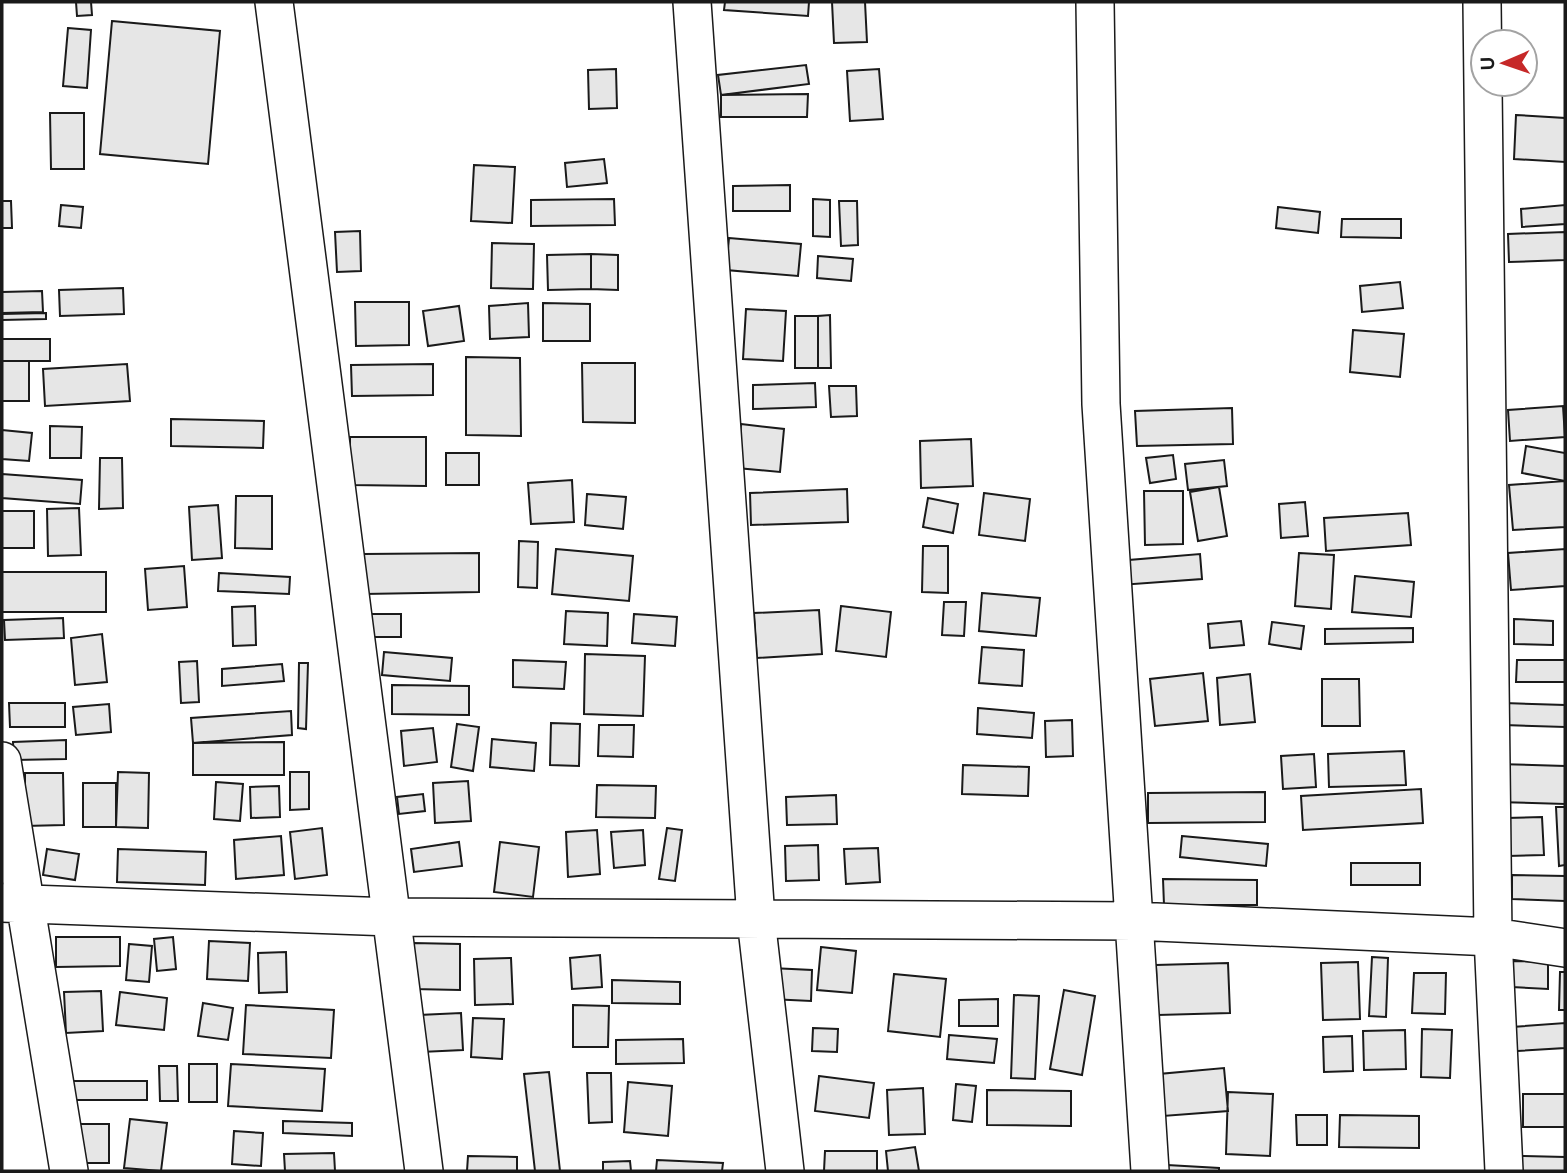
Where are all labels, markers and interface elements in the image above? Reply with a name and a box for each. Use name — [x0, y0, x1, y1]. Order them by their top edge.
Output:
north arrow — [1469, 28, 1539, 98]
text: U — [1476, 56, 1499, 71]

